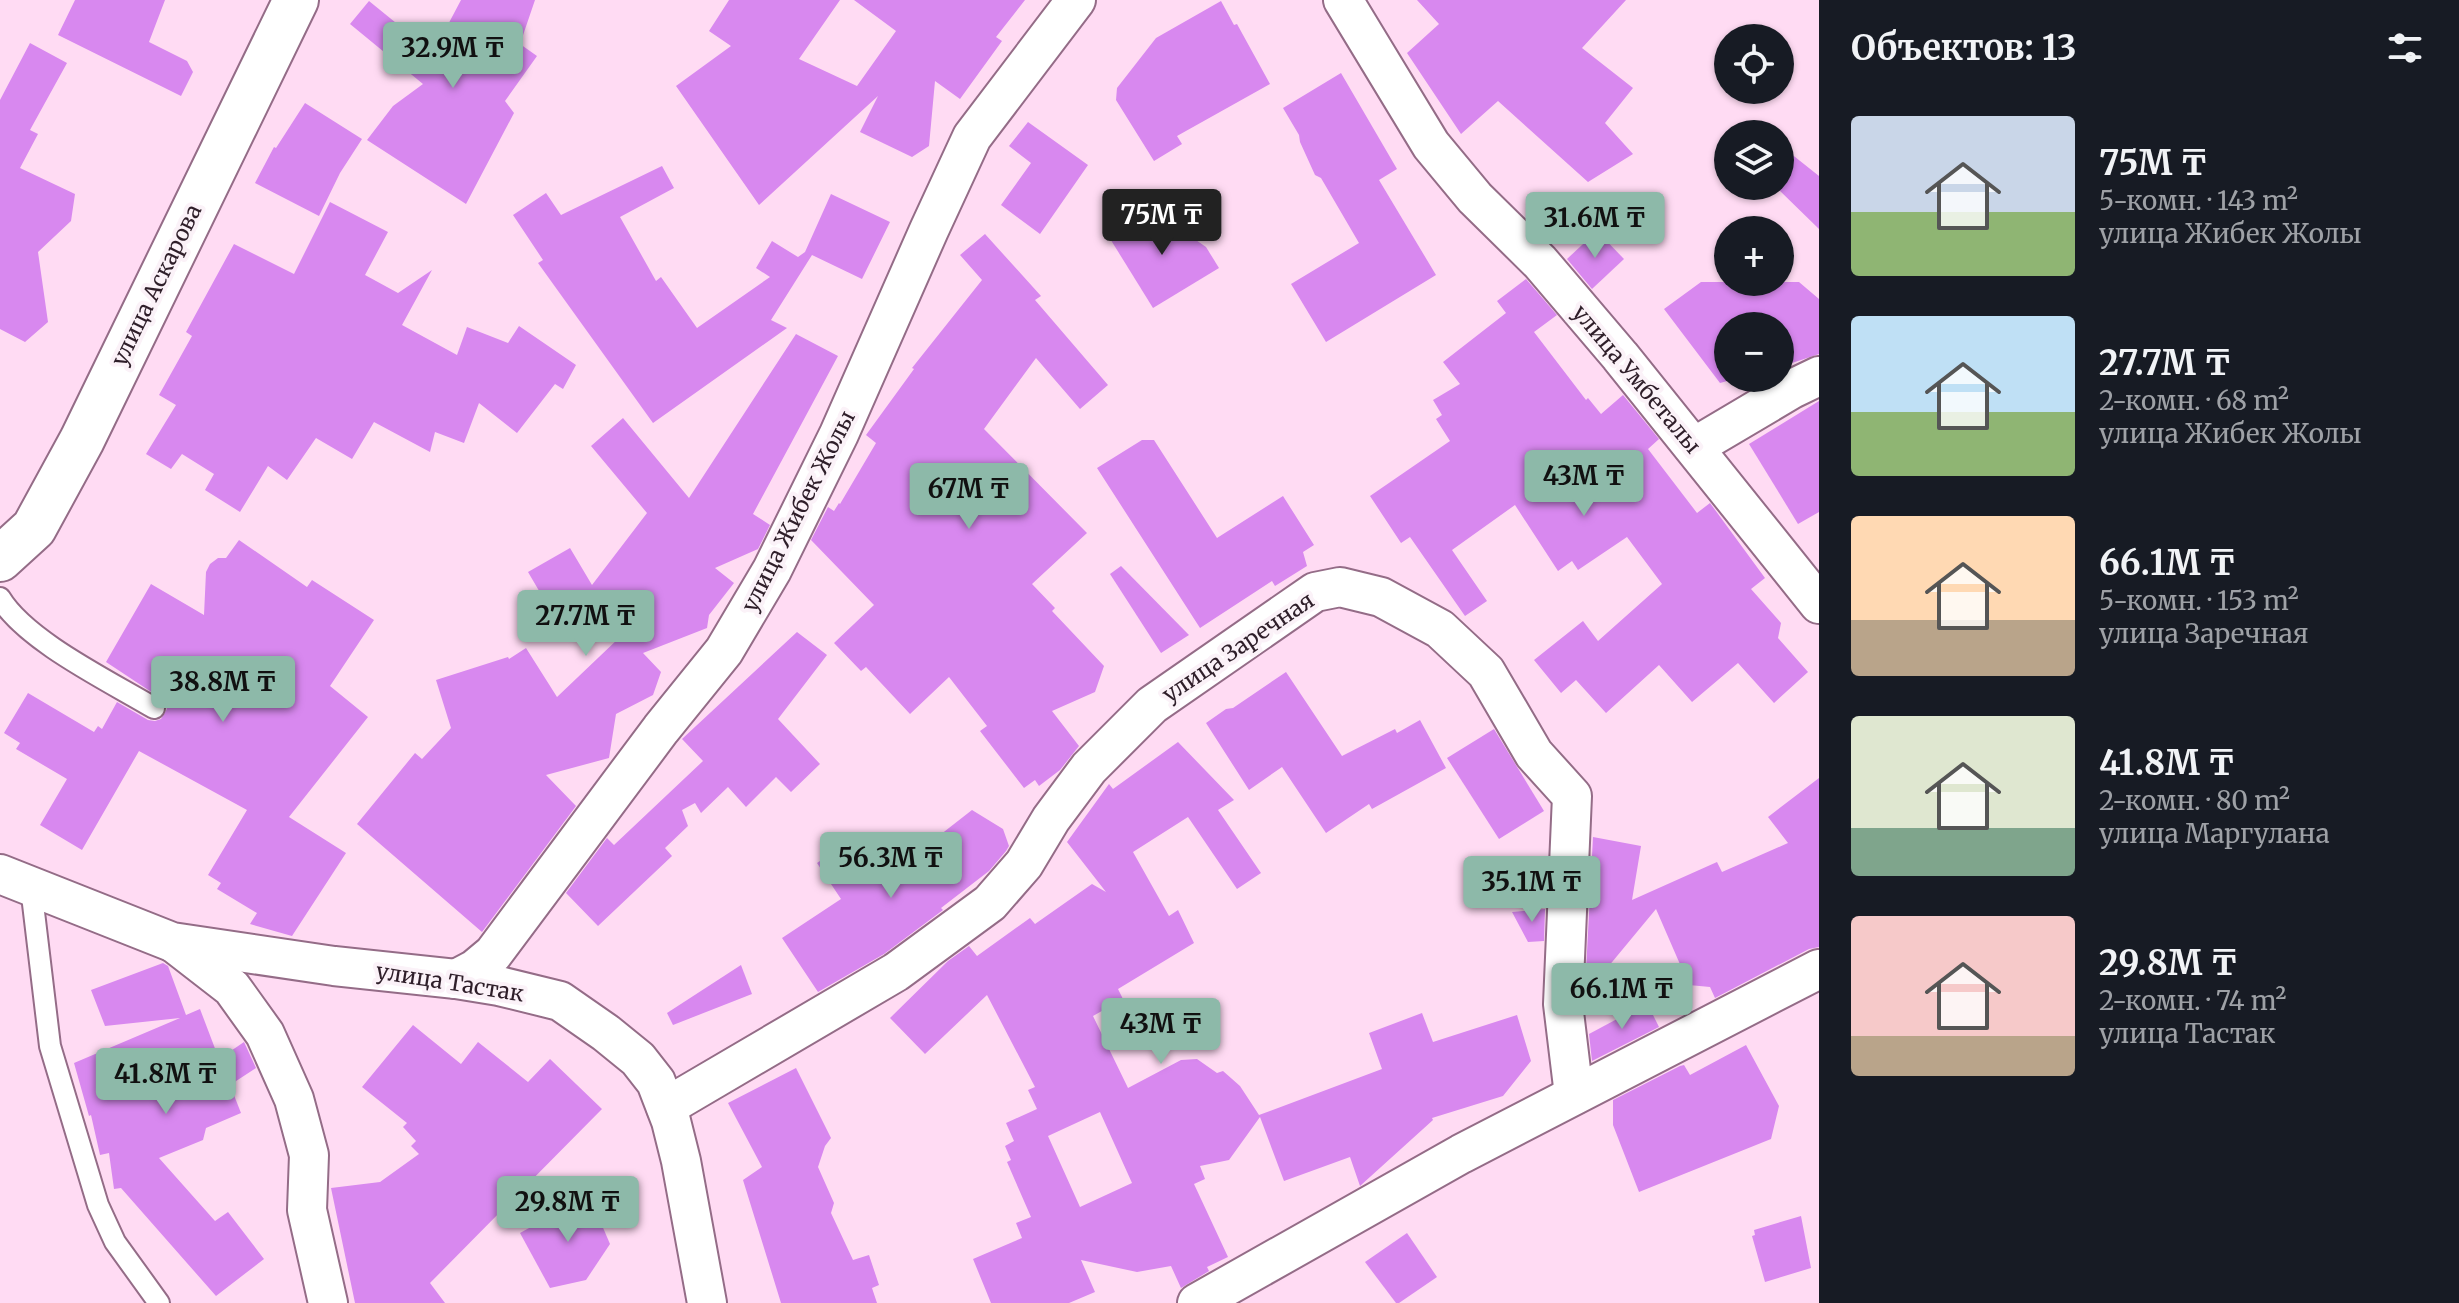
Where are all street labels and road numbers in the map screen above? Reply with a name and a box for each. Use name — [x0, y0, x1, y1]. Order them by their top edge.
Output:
street label: улица Аскарова — [105, 199, 207, 370]
street label: улица Умбеталы — [1567, 299, 1707, 459]
street label: улица Жибек Жолы — [735, 406, 861, 616]
street label: улица Заречная — [1157, 586, 1319, 708]
street label: улица Тастак — [374, 956, 526, 1008]

